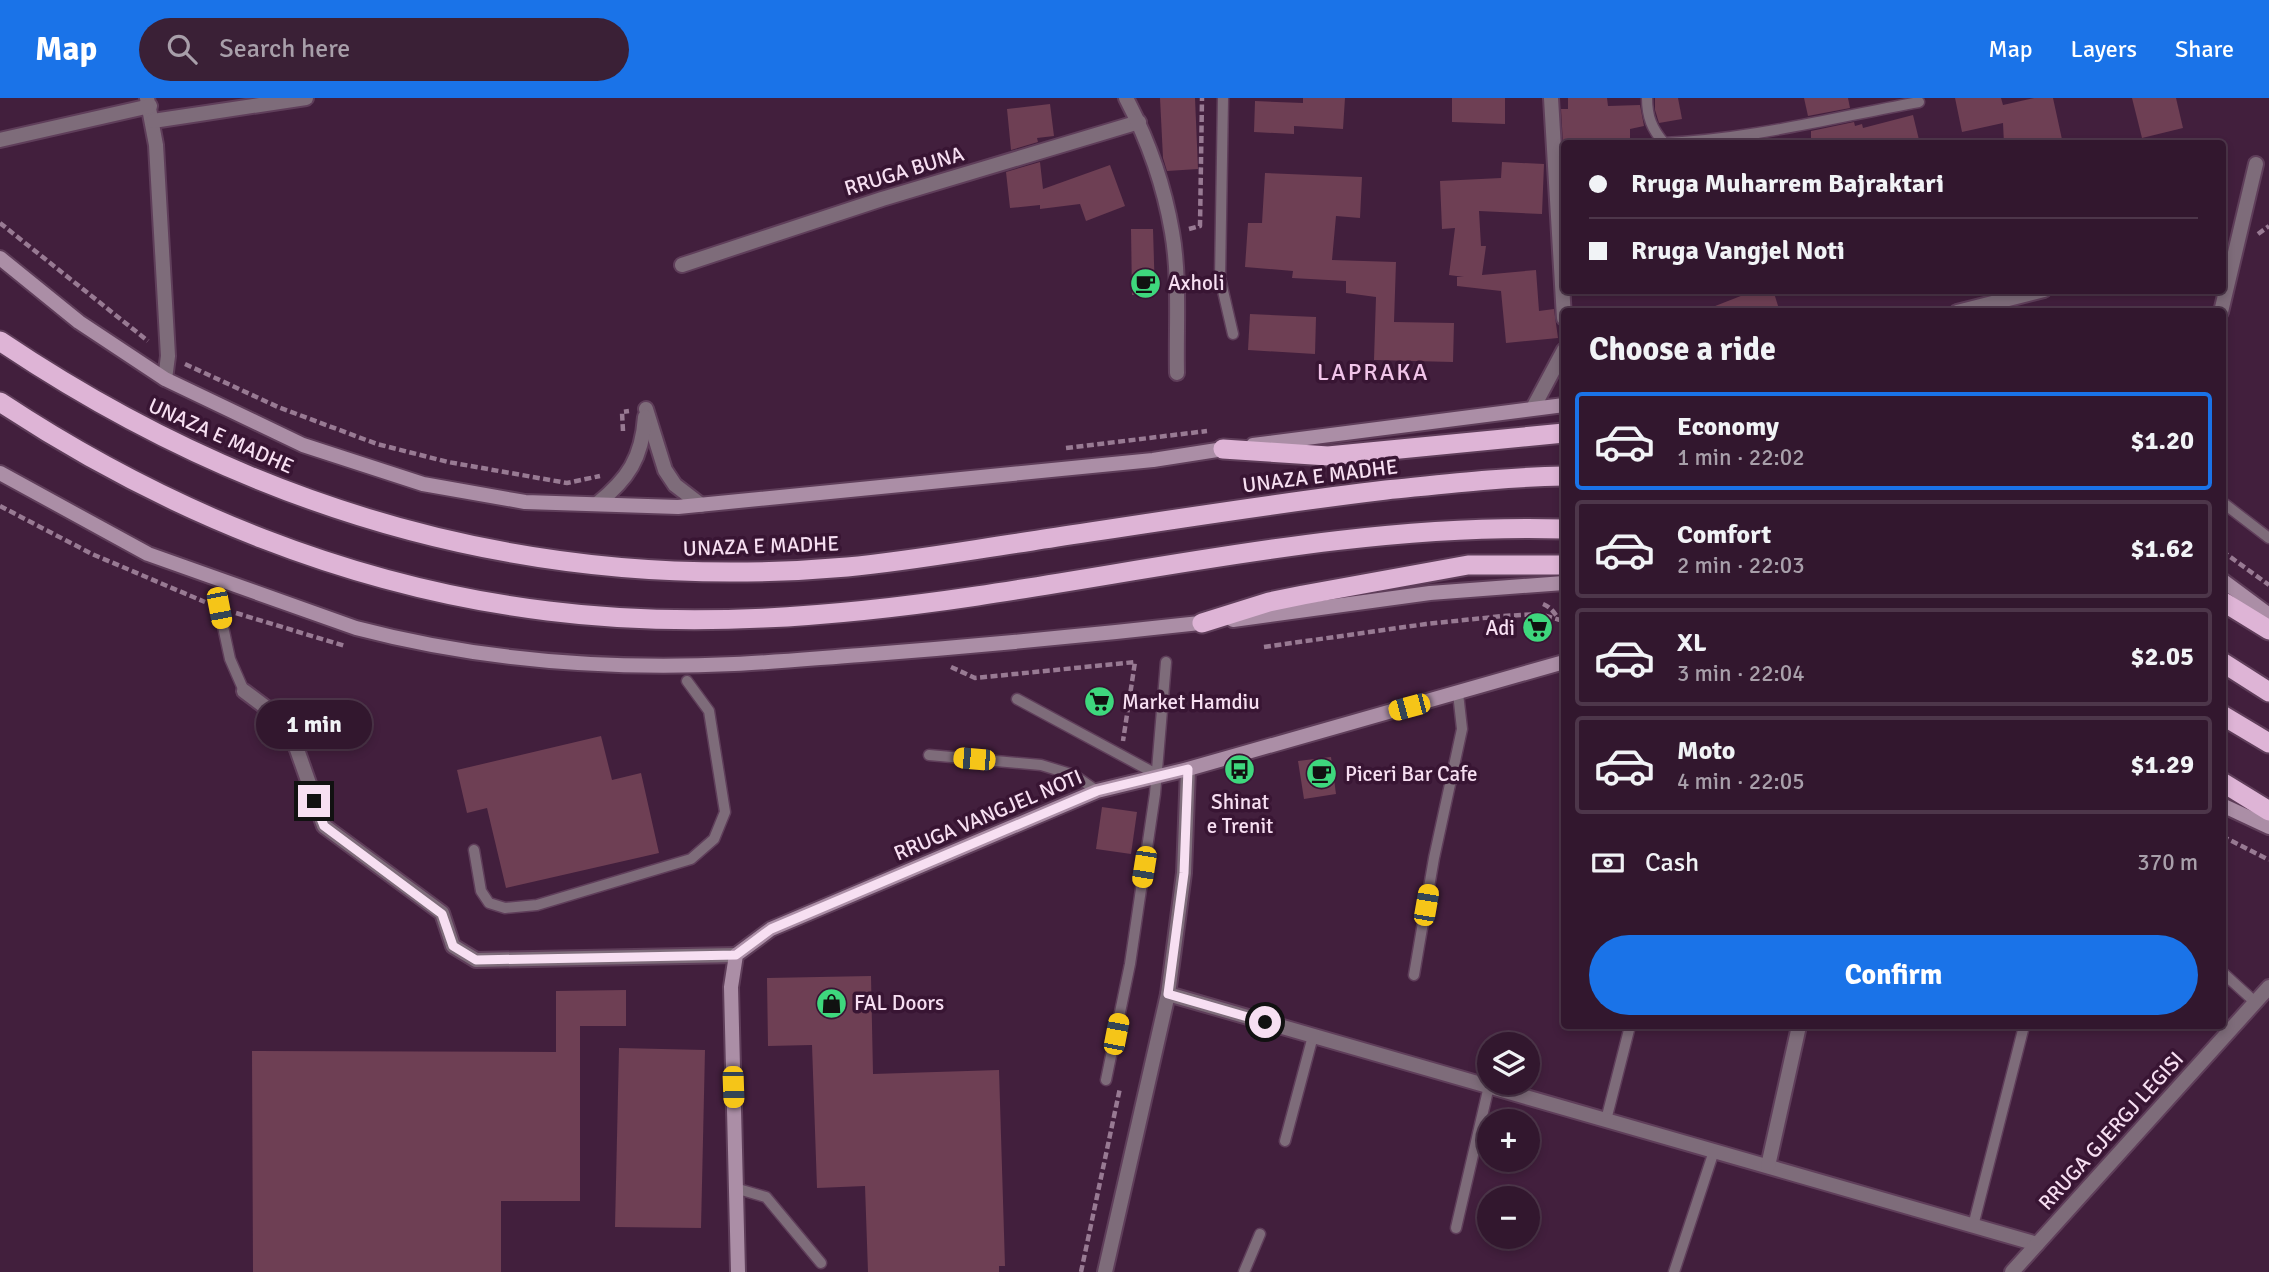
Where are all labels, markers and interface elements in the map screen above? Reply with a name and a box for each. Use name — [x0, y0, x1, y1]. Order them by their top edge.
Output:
search box — [139, 18, 629, 81]
text: Map — [35, 29, 97, 70]
icon: search — [163, 30, 201, 68]
text: Search here — [219, 33, 350, 65]
text: Map — [1988, 34, 2033, 64]
text: Layers — [2071, 34, 2137, 64]
text: Share — [2175, 34, 2234, 64]
street label: RRUGA BUNA — [841, 140, 967, 202]
text: Rruga Muharrem Bajraktari — [1631, 168, 1944, 200]
text: Rruga Vangjel Noti — [1631, 235, 1845, 267]
cafe icon: Axholi — [1128, 266, 1162, 300]
place label: Axholi — [1168, 270, 1225, 296]
text: Choose a ride — [1589, 330, 1776, 369]
district label: LAPRAKA — [1317, 357, 1429, 387]
street label: UNAZA E MADHE — [144, 392, 298, 480]
icon: car — [1593, 410, 1656, 473]
text: Economy — [1677, 411, 1779, 443]
text: $1.20 — [2130, 425, 2194, 457]
text: 1 min · 22:02 — [1677, 443, 1805, 472]
street label: UNAZA E MADHE — [1241, 454, 1399, 498]
icon: car — [1593, 518, 1656, 581]
text: Comfort — [1677, 519, 1771, 551]
street label: UNAZA E MADHE — [682, 530, 840, 562]
text: $1.62 — [2130, 533, 2194, 565]
text: 2 min · 22:03 — [1677, 551, 1805, 580]
car — [205, 585, 234, 631]
supermarket icon: Adi — [1521, 611, 1555, 645]
place label: Adi — [1486, 615, 1515, 641]
icon: car — [1593, 626, 1656, 689]
text: XL — [1677, 627, 1707, 659]
text: $2.05 — [2130, 641, 2194, 673]
text: 3 min · 22:04 — [1677, 659, 1805, 688]
supermarket icon: Market Hamdiu — [1082, 685, 1116, 719]
place label: Market Hamdiu — [1122, 689, 1260, 715]
car — [1386, 691, 1433, 723]
callout: 1 min — [256, 700, 372, 748]
text: 1 min — [286, 710, 342, 739]
icon: car — [1593, 734, 1656, 797]
text: Moto — [1677, 735, 1735, 767]
car — [953, 747, 996, 771]
text: $1.29 — [2130, 749, 2194, 781]
bus stop icon: Shinat e Trenit — [1223, 753, 1257, 787]
cafe icon: Piceri Bar Cafe — [1305, 757, 1339, 791]
place label: Piceri Bar Cafe — [1345, 761, 1478, 787]
street label: RRUGA VANGJEL NOTI — [890, 764, 1086, 866]
text: 4 min · 22:05 — [1677, 767, 1805, 796]
route end — [298, 785, 330, 817]
place label: Shinat e Trenit — [1207, 789, 1273, 839]
icon: cash — [1589, 844, 1627, 882]
car — [1131, 845, 1158, 889]
text: Cash — [1645, 847, 1699, 879]
text: 370 m — [2137, 848, 2198, 877]
car — [1413, 882, 1440, 928]
button: Confirm — [1589, 935, 2198, 1015]
shop icon: FAL Doors — [814, 986, 848, 1020]
place label: FAL Doors — [854, 990, 944, 1016]
route start — [1249, 1006, 1281, 1038]
car — [1102, 1011, 1131, 1057]
map controls — [1477, 1032, 1540, 1249]
button: layers — [1477, 1032, 1540, 1095]
street label: RRUGA GJERGJ LEGISI — [2033, 1046, 2189, 1216]
car — [722, 1066, 745, 1108]
button: + — [1477, 1109, 1540, 1172]
button: − — [1477, 1186, 1540, 1249]

